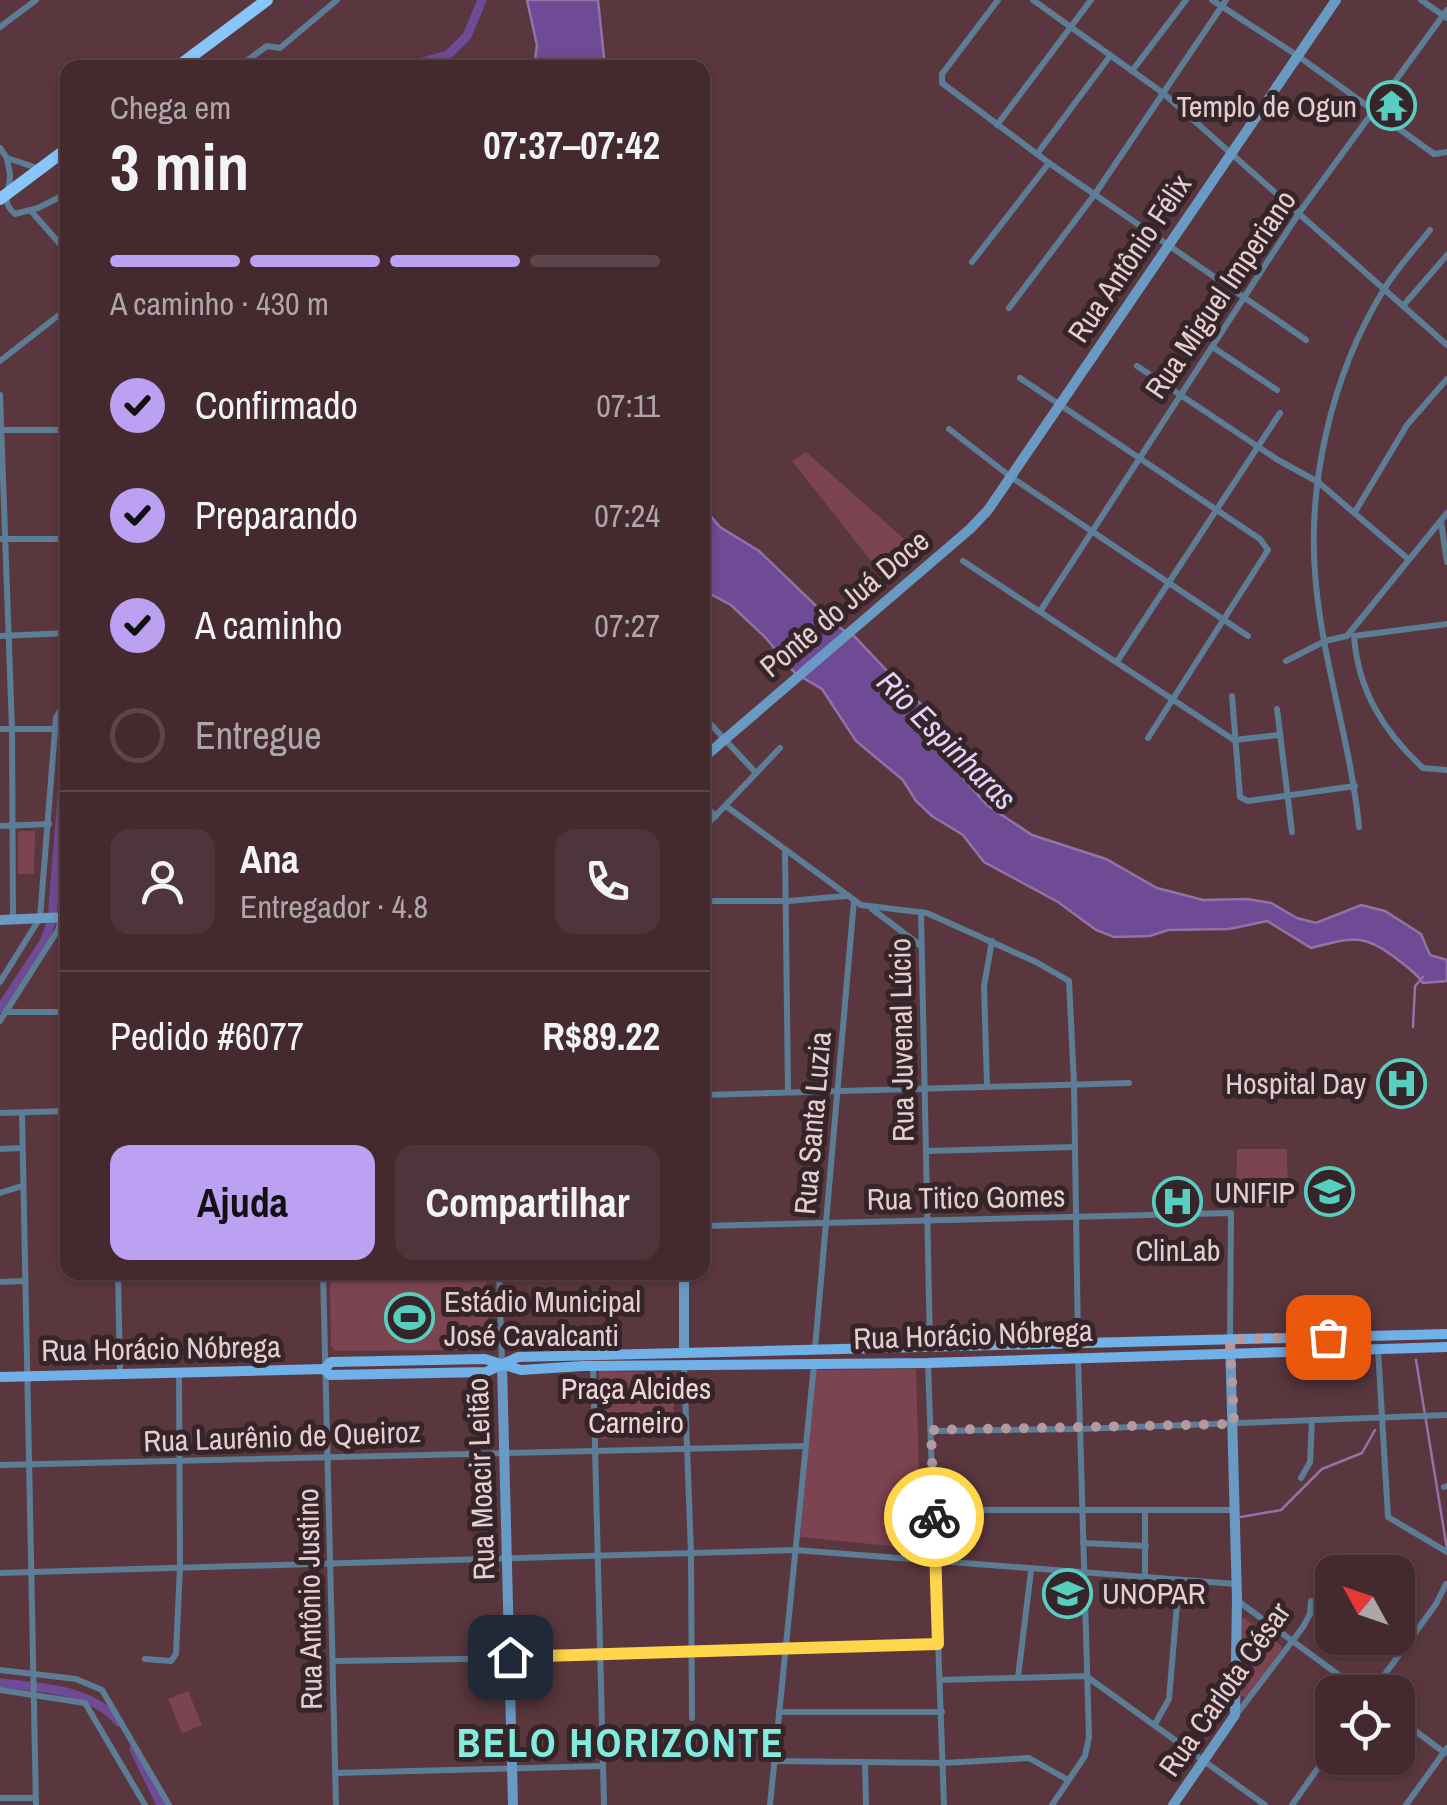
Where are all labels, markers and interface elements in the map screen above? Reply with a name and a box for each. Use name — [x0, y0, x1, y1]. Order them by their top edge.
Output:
temple icon: Templo de Ogun — [1366, 80, 1418, 132]
text: Chega em — [110, 86, 231, 129]
place label: Templo de Ogun — [1176, 86, 1357, 126]
text: 07:37–07:42 — [483, 120, 660, 171]
text: 3 min — [110, 123, 249, 210]
street label: Rua Antônio Félix — [1058, 166, 1200, 350]
street label: Rua Miguel Imperiano — [1135, 182, 1305, 406]
text: A caminho · 430 m — [110, 282, 329, 325]
icon: check — [110, 378, 165, 433]
text: Confirmado — [195, 380, 358, 431]
text: 07:11 — [596, 384, 660, 427]
icon: check — [110, 488, 165, 543]
text: Preparando — [195, 490, 358, 541]
text: 07:24 — [594, 494, 660, 537]
street label: Ponte do Juá Doce — [751, 520, 937, 686]
icon: check — [110, 598, 165, 653]
text: A caminho — [195, 600, 342, 651]
text: 07:27 — [594, 604, 660, 647]
water label: Rio Espinharas — [868, 661, 1026, 819]
text: Entregue — [195, 710, 321, 761]
button: person — [110, 829, 215, 934]
button: phone — [555, 829, 660, 934]
text: Ana — [240, 834, 299, 885]
text: Entregador · 4.8 — [240, 885, 428, 928]
street label: Rua Juvenal Lúcio — [879, 938, 923, 1142]
text: Pedido #6077 — [110, 1011, 304, 1062]
text: R$89.22 — [542, 1011, 660, 1062]
street label: Rua Santa Luzia — [784, 1030, 840, 1216]
hospital icon: Hospital Day — [1375, 1057, 1427, 1109]
place label: Hospital Day — [1225, 1063, 1367, 1103]
button: Ajuda — [110, 1145, 375, 1260]
button: Compartilhar — [395, 1145, 660, 1260]
school or university icon: UNIFIP — [1304, 1166, 1356, 1218]
place label: UNIFIP — [1214, 1172, 1295, 1212]
street label: Rua Titico Gomes — [866, 1175, 1066, 1219]
hospital icon: ClinLab — [1152, 1175, 1204, 1227]
place label: ClinLab — [1136, 1230, 1220, 1270]
place label: Estádio Municipal José Cavalcanti — [444, 1281, 641, 1355]
sports icon: Estádio Municipal José Cavalcanti — [383, 1292, 435, 1344]
pin — [1286, 1295, 1371, 1380]
street label: Rua Horácio Nóbrega — [853, 1310, 1094, 1358]
icon: bag — [1301, 1310, 1356, 1365]
street label: Rua Horácio Nóbrega — [41, 1326, 281, 1370]
park label: Praça Alcides Carneiro — [561, 1368, 711, 1442]
street label: Rua Moacir Leitão — [456, 1377, 504, 1581]
street label: Rua Laurênio de Queiroz — [143, 1411, 421, 1461]
courier — [884, 1467, 984, 1567]
street label: Rua Antônio Justino — [287, 1488, 331, 1710]
icon: bike — [907, 1490, 962, 1545]
north arrow — [1315, 1555, 1415, 1655]
map controls — [1315, 1555, 1415, 1775]
school or university icon: UNOPAR — [1041, 1567, 1093, 1619]
place label: UNOPAR — [1102, 1573, 1206, 1613]
street label: Rua Carlota César — [1149, 1593, 1299, 1784]
pin — [468, 1615, 553, 1700]
icon: home — [483, 1630, 538, 1685]
button: locate — [1315, 1675, 1415, 1775]
district label: BELO HORIZONTE — [457, 1716, 785, 1769]

